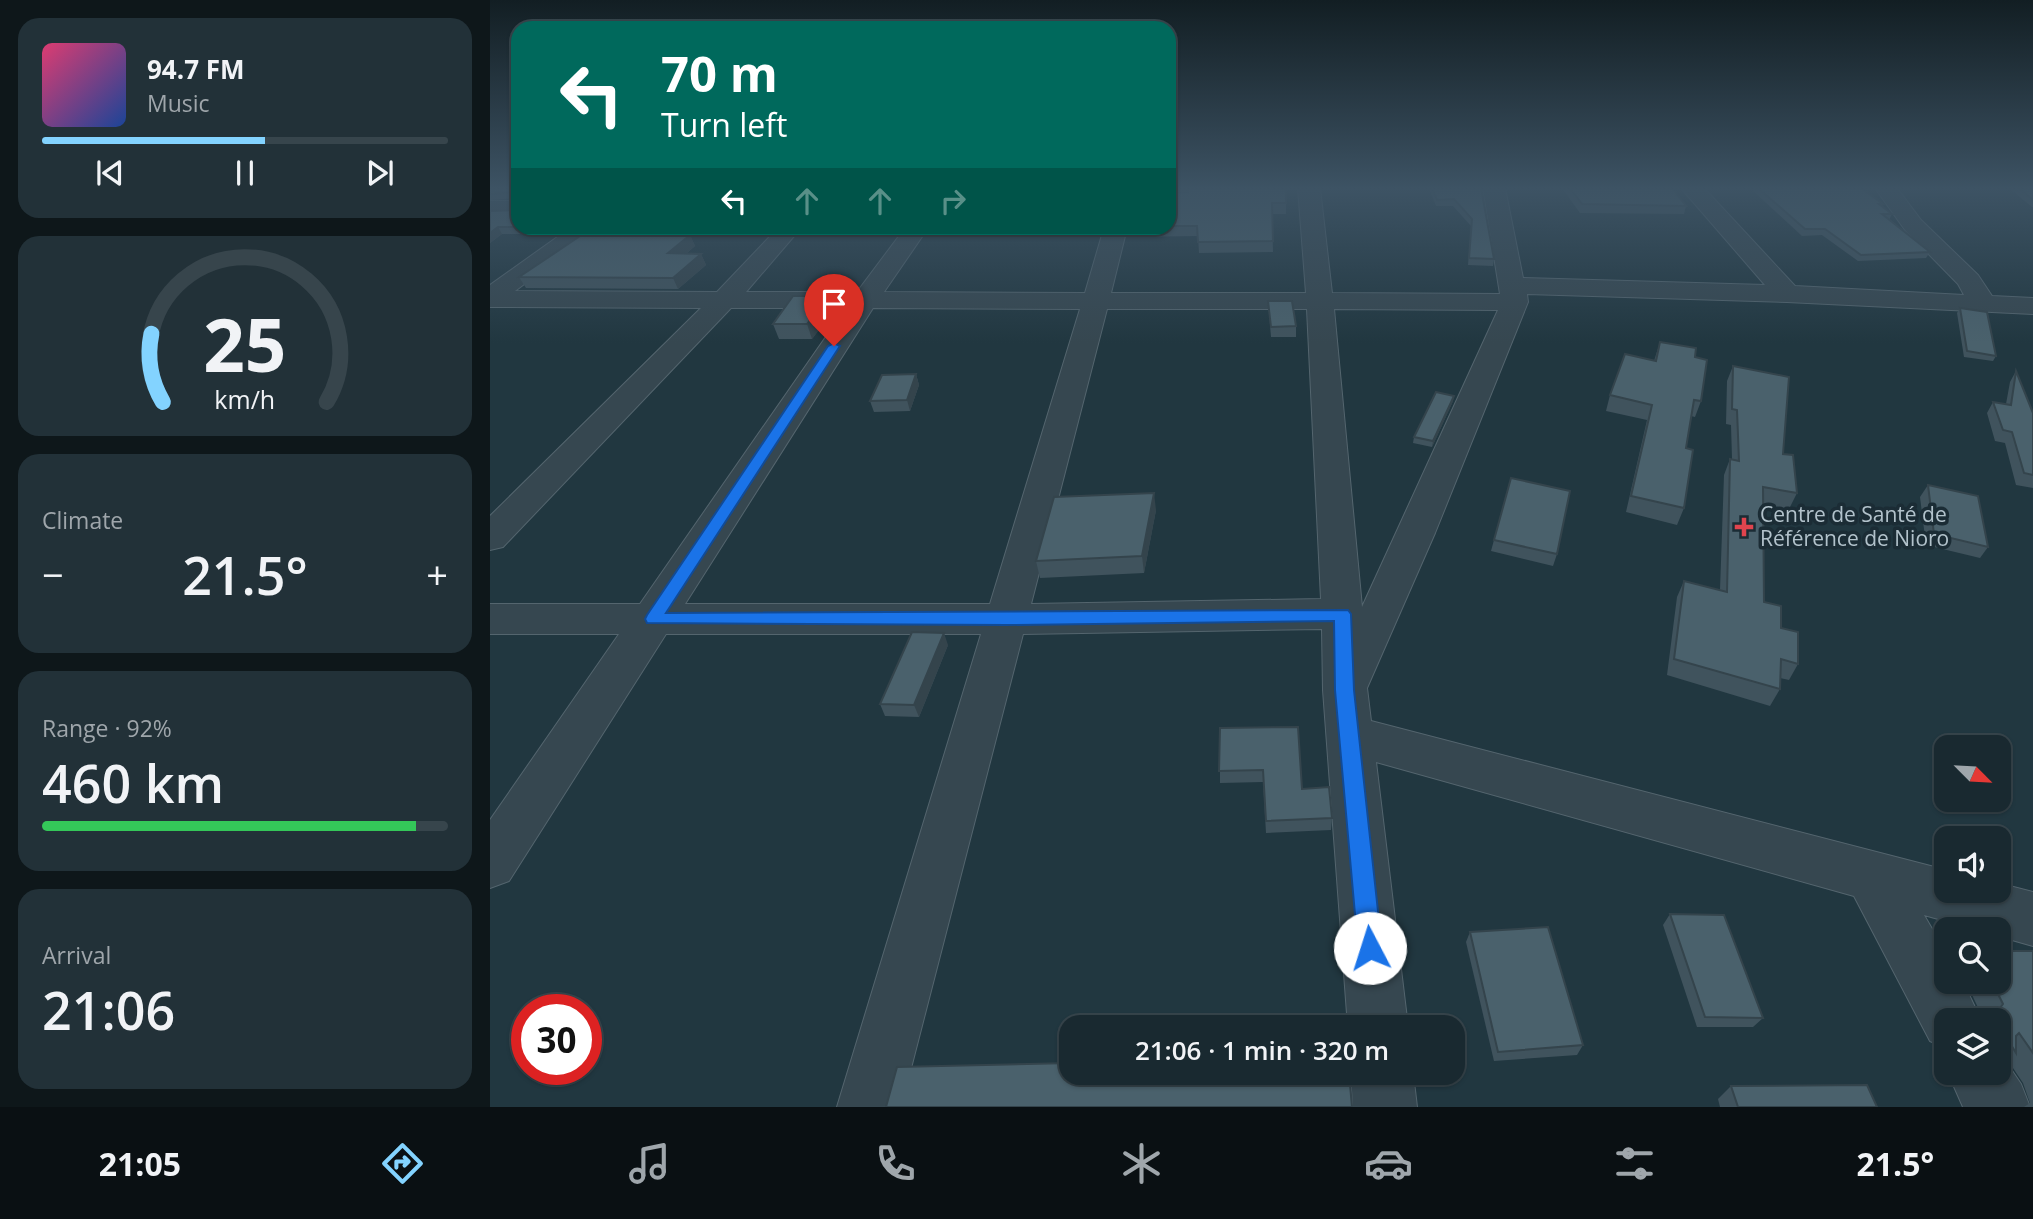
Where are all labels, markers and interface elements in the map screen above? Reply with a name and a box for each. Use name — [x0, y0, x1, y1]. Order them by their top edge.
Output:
text: 70 m — [661, 40, 778, 106]
icon: left — [546, 49, 637, 140]
text: 94.7 FM — [147, 51, 245, 87]
text: Music — [147, 87, 210, 119]
text: Turn left — [661, 103, 787, 146]
icon: previous — [91, 154, 129, 192]
icon: pause — [226, 154, 264, 192]
icon: next — [361, 154, 399, 192]
icon: left — [715, 182, 753, 220]
icon: ahead — [788, 182, 826, 220]
icon: ahead — [861, 182, 899, 220]
icon: right — [934, 182, 972, 220]
pin — [804, 274, 864, 346]
icon: arrive — [815, 285, 853, 323]
text: 25 — [203, 294, 287, 393]
text: km/h — [215, 381, 275, 415]
place label: Centre de Santé de Référence de Nioro — [1760, 500, 1949, 552]
text: Climate — [42, 504, 123, 536]
marker: Centre de Santé de Référence de Nioro — [1734, 517, 1754, 537]
text: 21.5° — [182, 539, 308, 610]
text: − — [42, 548, 64, 600]
text: + — [426, 548, 448, 600]
text: Range · 92% — [42, 712, 172, 744]
north arrow — [1934, 735, 2011, 812]
map controls — [1934, 735, 2011, 1085]
text: 460 km — [42, 747, 224, 818]
button: sound — [1934, 826, 2011, 903]
position arrow — [1333, 911, 1407, 985]
button: search — [1934, 917, 2011, 994]
text: Arrival — [42, 939, 111, 971]
text: 21:06 — [42, 974, 175, 1045]
speed limit sign: 30 — [511, 994, 602, 1085]
button: layers — [1934, 1008, 2011, 1085]
text: 21:06 · 1 min · 320 m — [1135, 1032, 1389, 1068]
icon: directions — [378, 1139, 427, 1188]
icon: music — [625, 1139, 674, 1188]
icon: phone — [871, 1139, 920, 1188]
icon: climate — [1117, 1139, 1166, 1188]
icon: car — [1364, 1139, 1413, 1188]
icon: filters — [1610, 1139, 1659, 1188]
text: 21:05 — [99, 1142, 181, 1185]
text: 21.5° — [1857, 1142, 1934, 1185]

